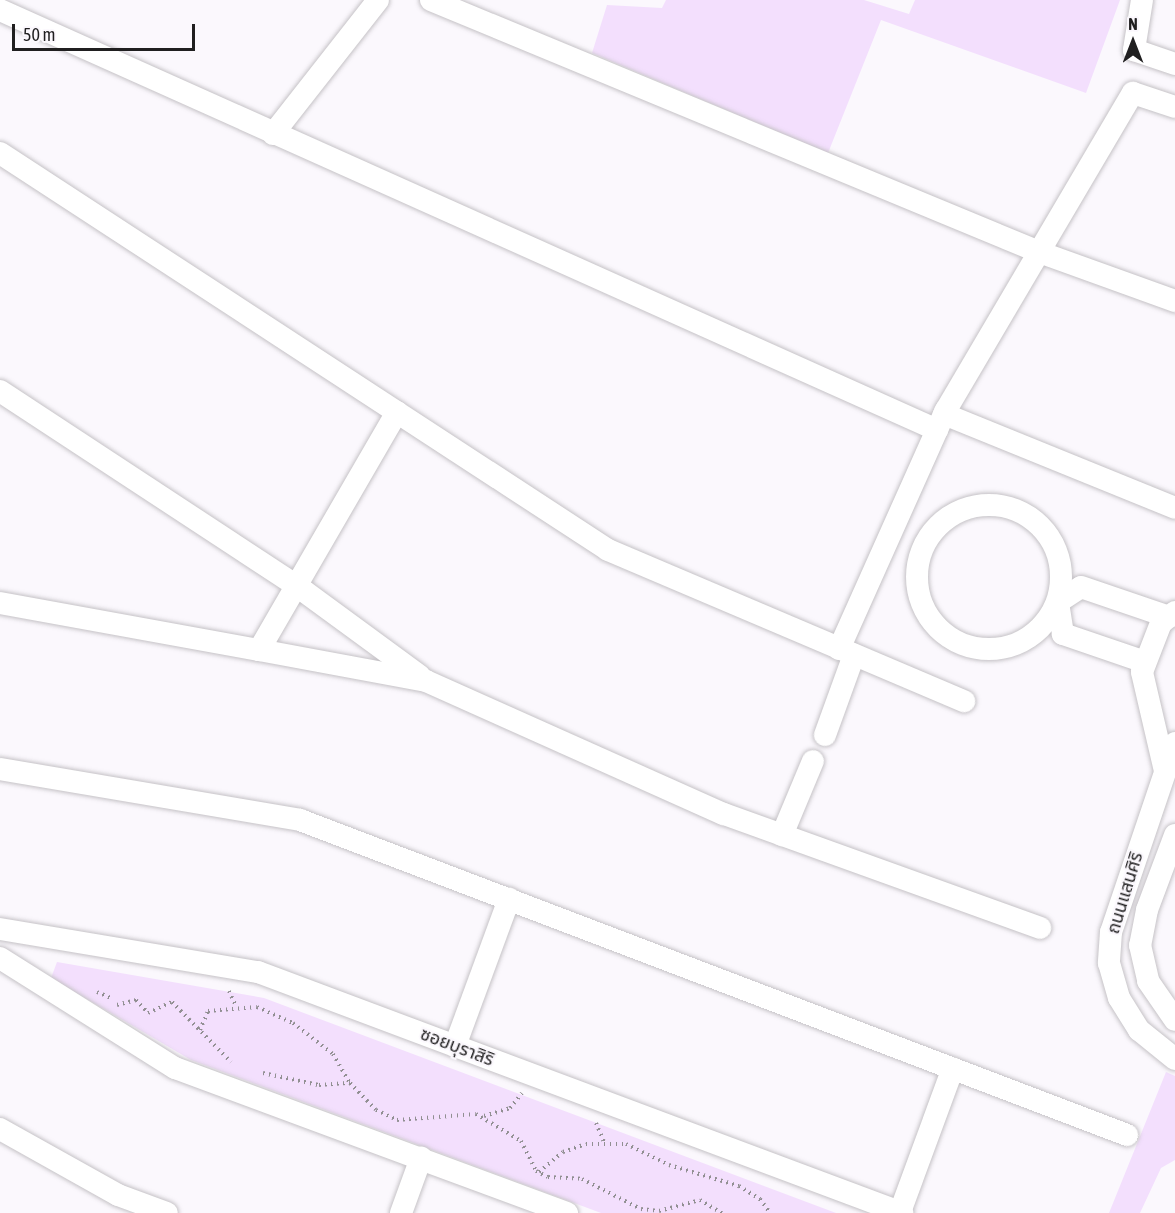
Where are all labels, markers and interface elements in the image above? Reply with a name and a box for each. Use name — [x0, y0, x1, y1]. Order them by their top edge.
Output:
scale bar — [15, 12, 198, 50]
north arrow — [1103, 12, 1163, 72]
text: N — [1128, 15, 1138, 33]
text: 50 m — [23, 24, 55, 45]
street label: ถนนแสนศิริ — [1102, 850, 1148, 936]
street label: ซอยบุราสิริ — [417, 1023, 497, 1071]

